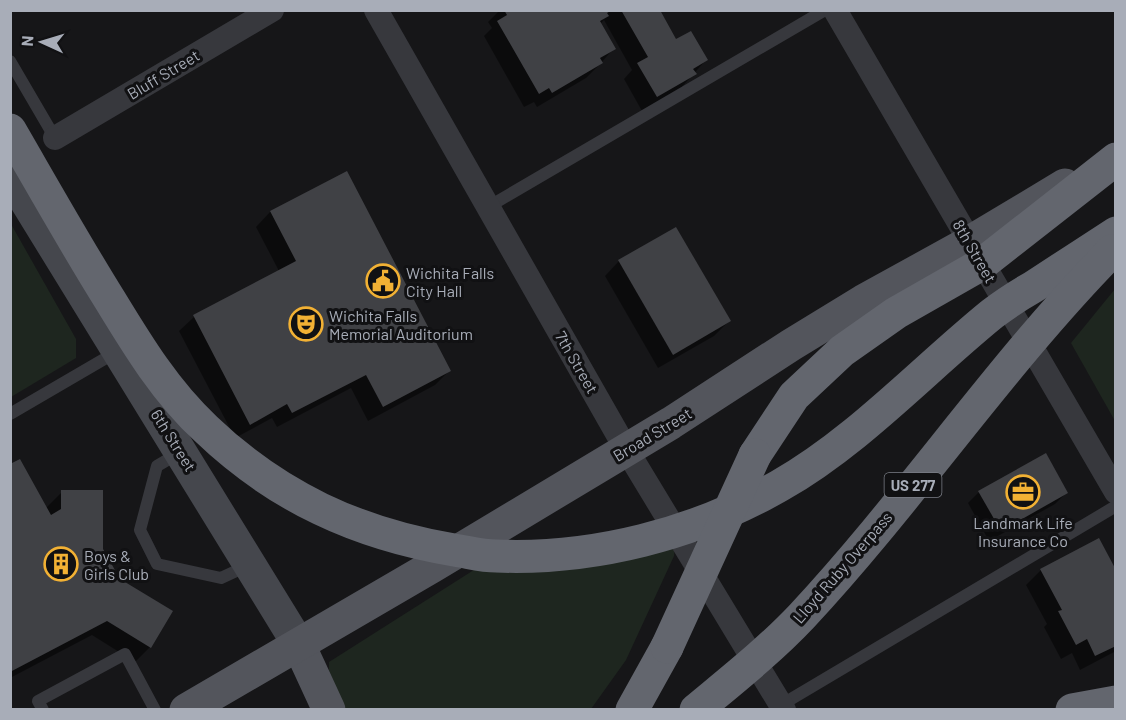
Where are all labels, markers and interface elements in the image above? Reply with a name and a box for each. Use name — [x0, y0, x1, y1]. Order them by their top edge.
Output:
north arrow — [12, 12, 72, 72]
text: N — [17, 35, 36, 47]
street label: Bluff Street — [124, 45, 202, 103]
street label: 8th Street — [949, 216, 1001, 286]
public building icon: Wichita Falls City Hall — [365, 263, 401, 299]
place label: Wichita Falls City Hall — [406, 263, 494, 300]
theatre icon: Wichita Falls Memorial Auditorium — [288, 306, 324, 342]
place label: Wichita Falls Memorial Auditorium — [329, 306, 473, 343]
street label: 7th Street — [552, 327, 602, 397]
street label: Broad Street — [609, 403, 695, 465]
street label: 6th Street — [148, 405, 200, 475]
road number: US 277 — [884, 473, 942, 497]
office icon: Landmark Life Insurance Co — [1005, 474, 1041, 510]
street label: Lloyd Ruby Overpass — [788, 507, 896, 627]
place label: Landmark Life Insurance Co — [973, 513, 1073, 550]
building icon: Boys & Girls Club — [43, 546, 79, 582]
place label: Boys & Girls Club — [84, 546, 149, 583]

